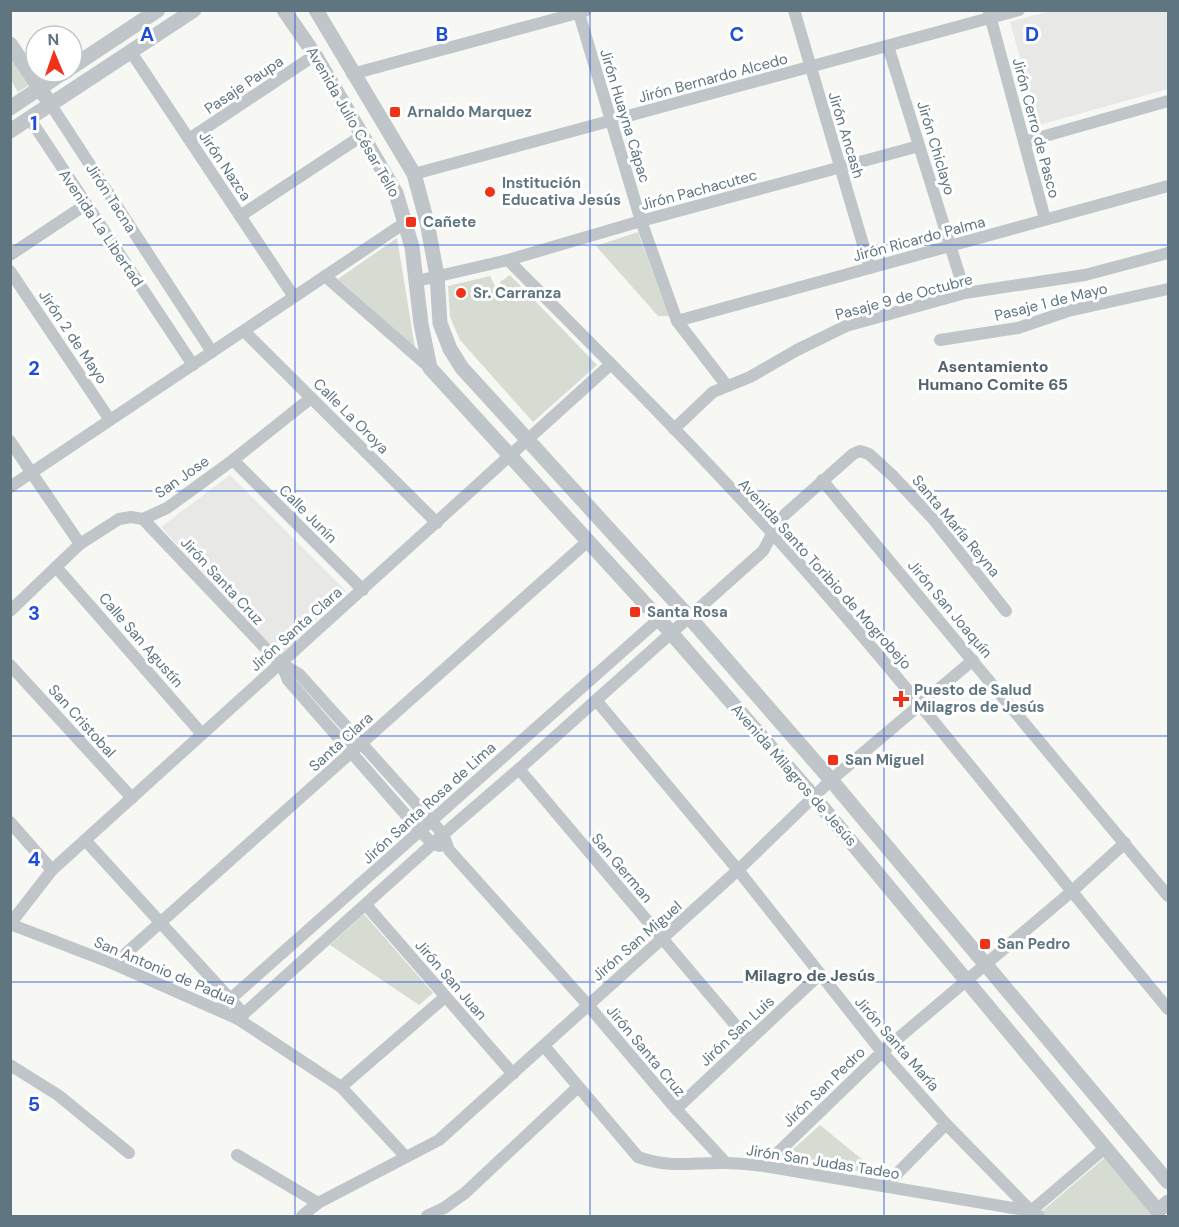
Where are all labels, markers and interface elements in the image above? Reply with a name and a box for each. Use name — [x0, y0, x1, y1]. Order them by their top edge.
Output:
text: A — [140, 21, 154, 47]
text: B — [436, 21, 448, 47]
text: C — [730, 21, 744, 47]
text: D — [1025, 21, 1039, 47]
north arrow — [24, 24, 84, 84]
text: N — [47, 29, 60, 50]
street label: Avenida Julio César Tello — [302, 43, 404, 201]
street label: Jirón Huayna Cápac — [595, 47, 655, 185]
street label: Jirón Bernardo Alcedo — [636, 48, 790, 108]
street label: Pasaje Paupa — [201, 51, 287, 119]
street label: Jirón Cerro de Pasco — [1008, 56, 1064, 200]
street label: Jirón Ancash — [823, 89, 869, 181]
street label: Jirón Chiclayo — [912, 99, 960, 198]
place label: Arnaldo Marquez — [407, 102, 532, 122]
marker: Arnaldo Marquez — [388, 105, 402, 119]
text: 1 — [30, 110, 38, 136]
street label: Jirón Nazca — [194, 127, 256, 205]
street label: Jirón Tacna — [81, 160, 141, 236]
street label: Avenida La Libertad — [54, 165, 148, 291]
street label: Jirón Pachacutec — [639, 165, 759, 215]
place label: Institución Educativa Jesús — [502, 173, 621, 210]
marker: Institución Educativa Jesús — [483, 185, 497, 199]
place label: Cañete — [423, 212, 476, 232]
street label: Jirón Ricardo Palma — [851, 212, 987, 266]
marker: Cañete — [404, 215, 418, 229]
street label: Pasaje 9 de Octubre — [833, 269, 975, 325]
street label: Pasaje 1 de Mayo — [992, 278, 1110, 326]
place label: Sr. Carranza — [473, 283, 561, 303]
marker: Sr. Carranza — [454, 286, 468, 300]
street label: Jirón 2 de Mayo — [35, 287, 111, 387]
district label: Asentamiento Humano Comite 65 — [918, 356, 1068, 395]
street label: Calle La Oroya — [309, 374, 393, 458]
street label: San Jose — [151, 451, 213, 503]
street label: Santa María Reyna — [907, 471, 1005, 581]
street label: Avenida Santo Toribio de Mogrobejo — [734, 474, 916, 674]
street label: Calle Junín — [274, 480, 342, 548]
street label: Jirón Santa Cruz — [176, 533, 268, 629]
street label: Jirón San Joaquín — [903, 556, 997, 662]
street label: Jirón Santa Clara — [246, 582, 346, 676]
street label: Calle San Agustín — [94, 588, 188, 692]
text: 3 — [28, 600, 40, 626]
place label: Santa Rosa — [647, 602, 728, 622]
marker: Santa Rosa — [628, 605, 642, 619]
street label: San Cristobal — [44, 680, 120, 762]
place label: Puesto de Salud Milagros de Jesús — [914, 680, 1045, 717]
marker: Puesto de Salud Milagros de Jesús — [892, 690, 910, 708]
street label: Avenida Milagros de Jesús — [727, 700, 861, 850]
street label: Santa Clara — [305, 708, 377, 776]
street label: Jirón Santa Rosa de Lima — [358, 738, 500, 868]
place label: San Miguel — [845, 750, 924, 770]
marker: San Miguel — [826, 753, 840, 767]
street label: San German — [587, 829, 657, 907]
text: 4 — [28, 846, 41, 872]
street label: Jirón San Miguel — [588, 897, 686, 985]
street label: San Antonio de Padua — [91, 932, 239, 1010]
place label: San Pedro — [997, 934, 1071, 954]
street label: Jirón San Juan — [411, 936, 491, 1024]
marker: San Pedro — [978, 937, 992, 951]
district label: Milagro de Jesús — [745, 965, 875, 986]
street label: Jirón San Luis — [695, 991, 779, 1071]
street label: Jirón Santa María — [850, 992, 944, 1096]
street label: Jirón Santa Cruz — [602, 1001, 690, 1101]
street label: Jirón San Pedro — [778, 1042, 870, 1132]
text: 5 — [28, 1091, 40, 1117]
street label: Jirón San Judas Tadeo — [745, 1140, 901, 1184]

